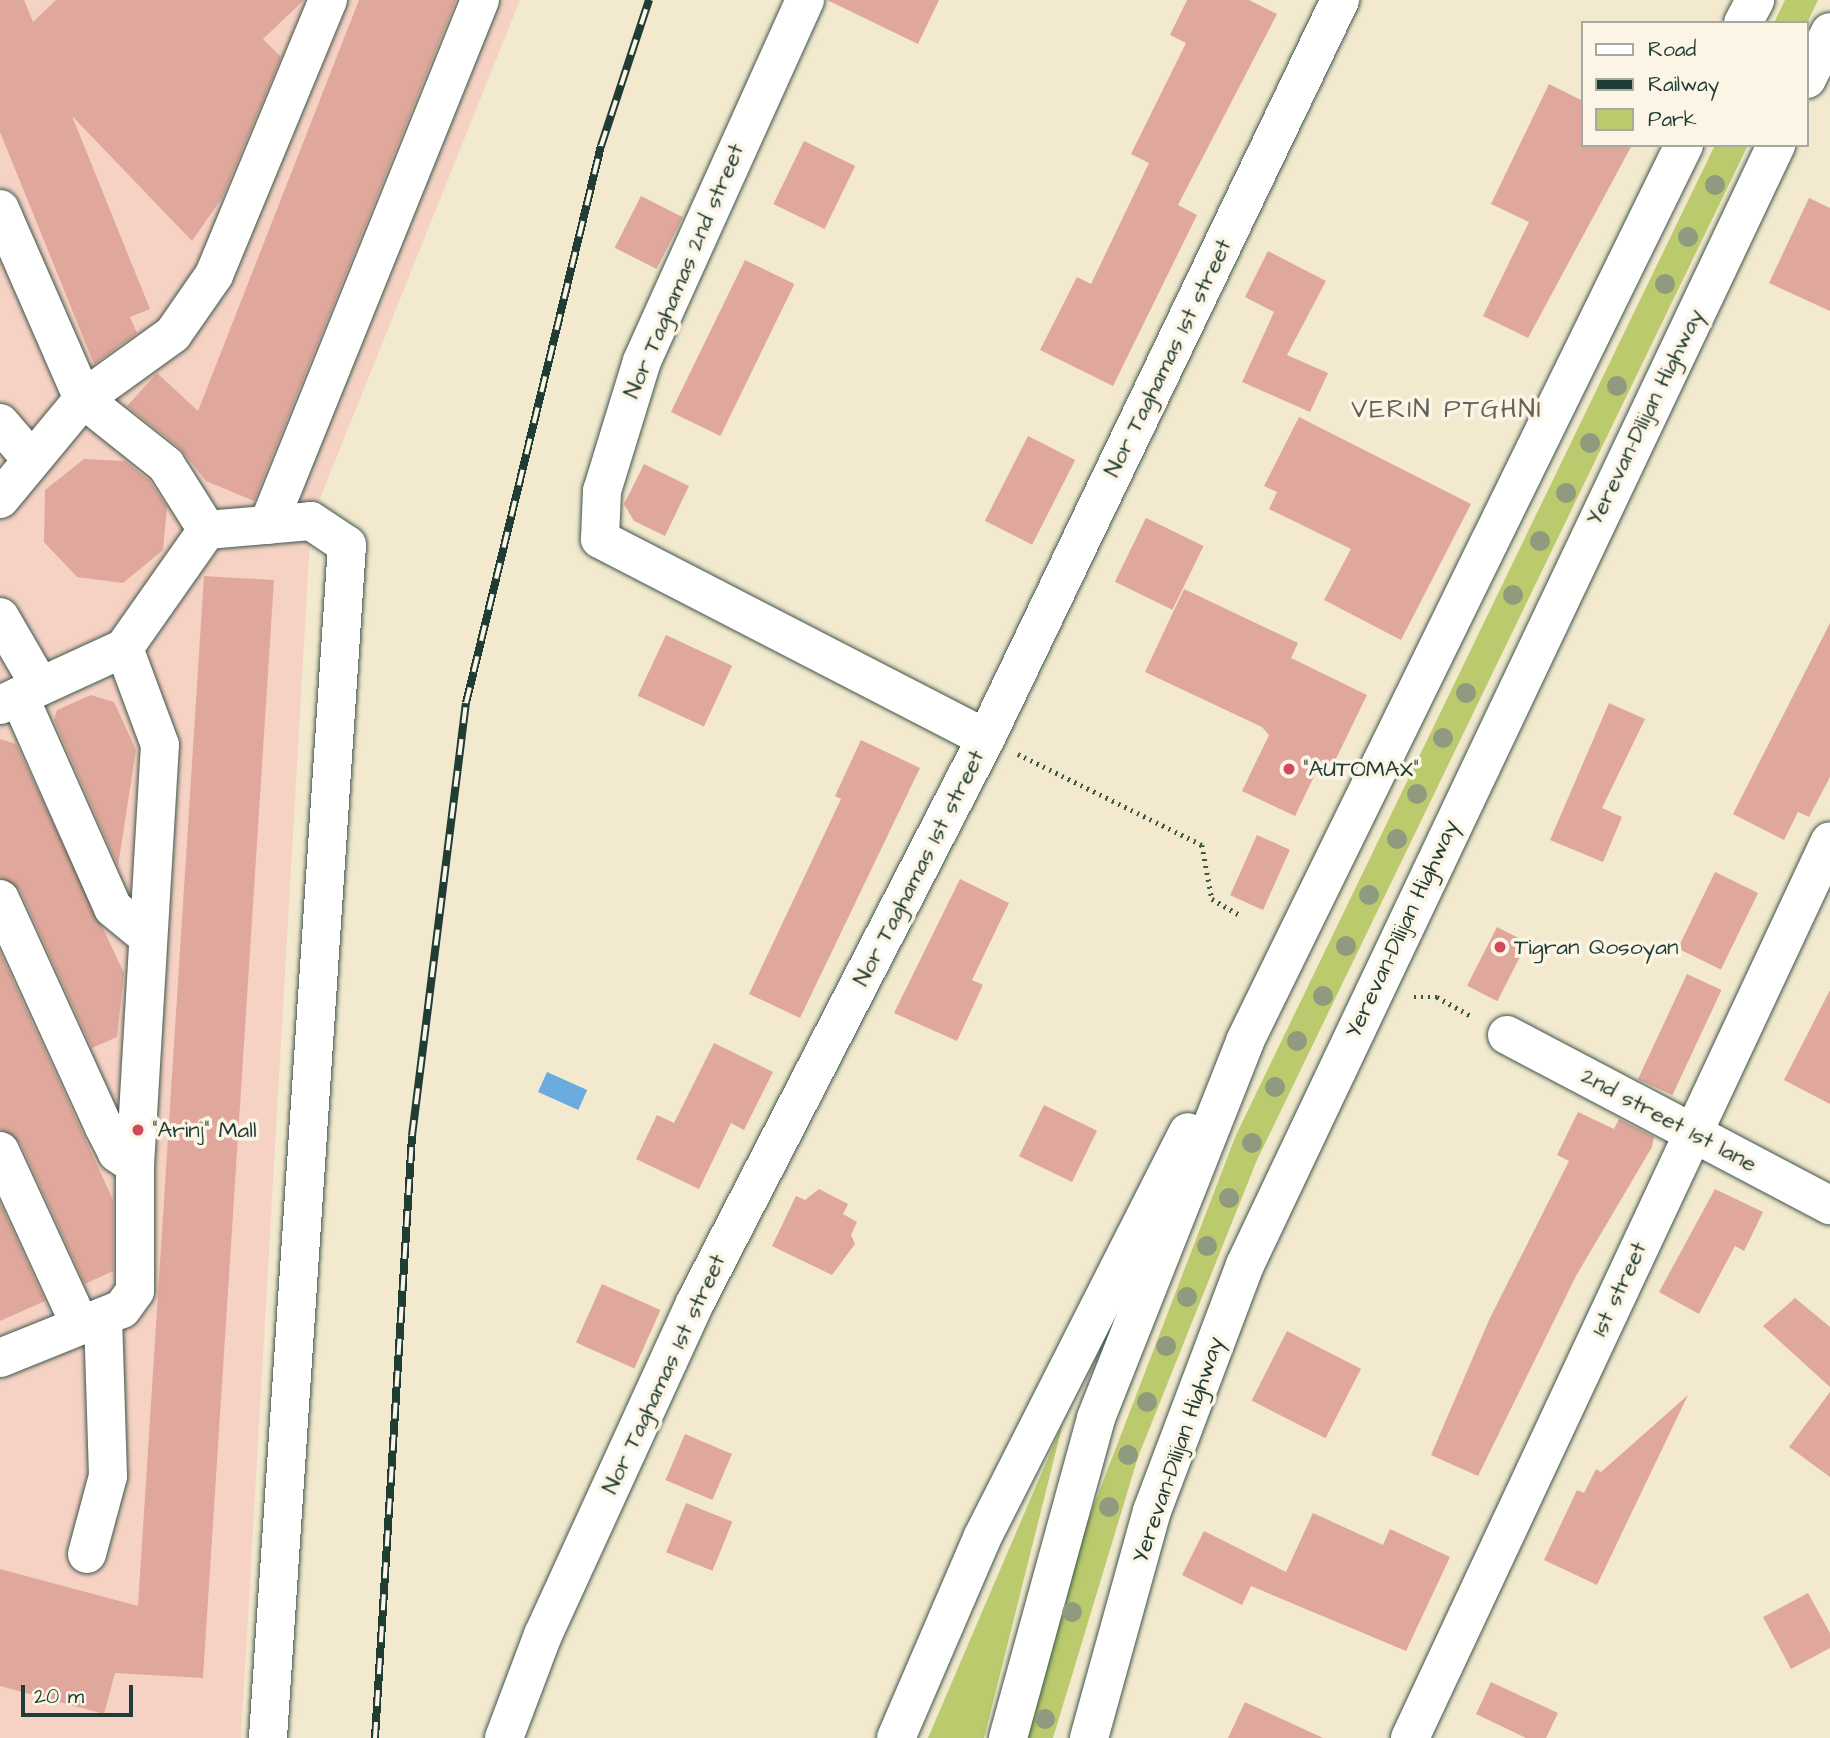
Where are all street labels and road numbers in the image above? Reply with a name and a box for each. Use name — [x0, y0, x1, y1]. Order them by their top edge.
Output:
street label: Nor Taghamas 2nd street — [618, 140, 750, 402]
street label: Nor Taghamas 1st street — [1098, 235, 1238, 481]
street label: Yerevan-Dilijan Highway — [1580, 304, 1710, 530]
street label: Nor Taghamas 1st street — [847, 745, 991, 991]
street label: Yerevan-Dilijan Highway — [1339, 815, 1465, 1043]
street label: 2nd street 1st lane — [1577, 1062, 1761, 1178]
street label: 1st street — [1585, 1238, 1653, 1340]
street label: Nor Taghamas 1st street — [596, 1250, 732, 1498]
street label: Yerevan-Dilijan Highway — [1126, 1333, 1230, 1567]

